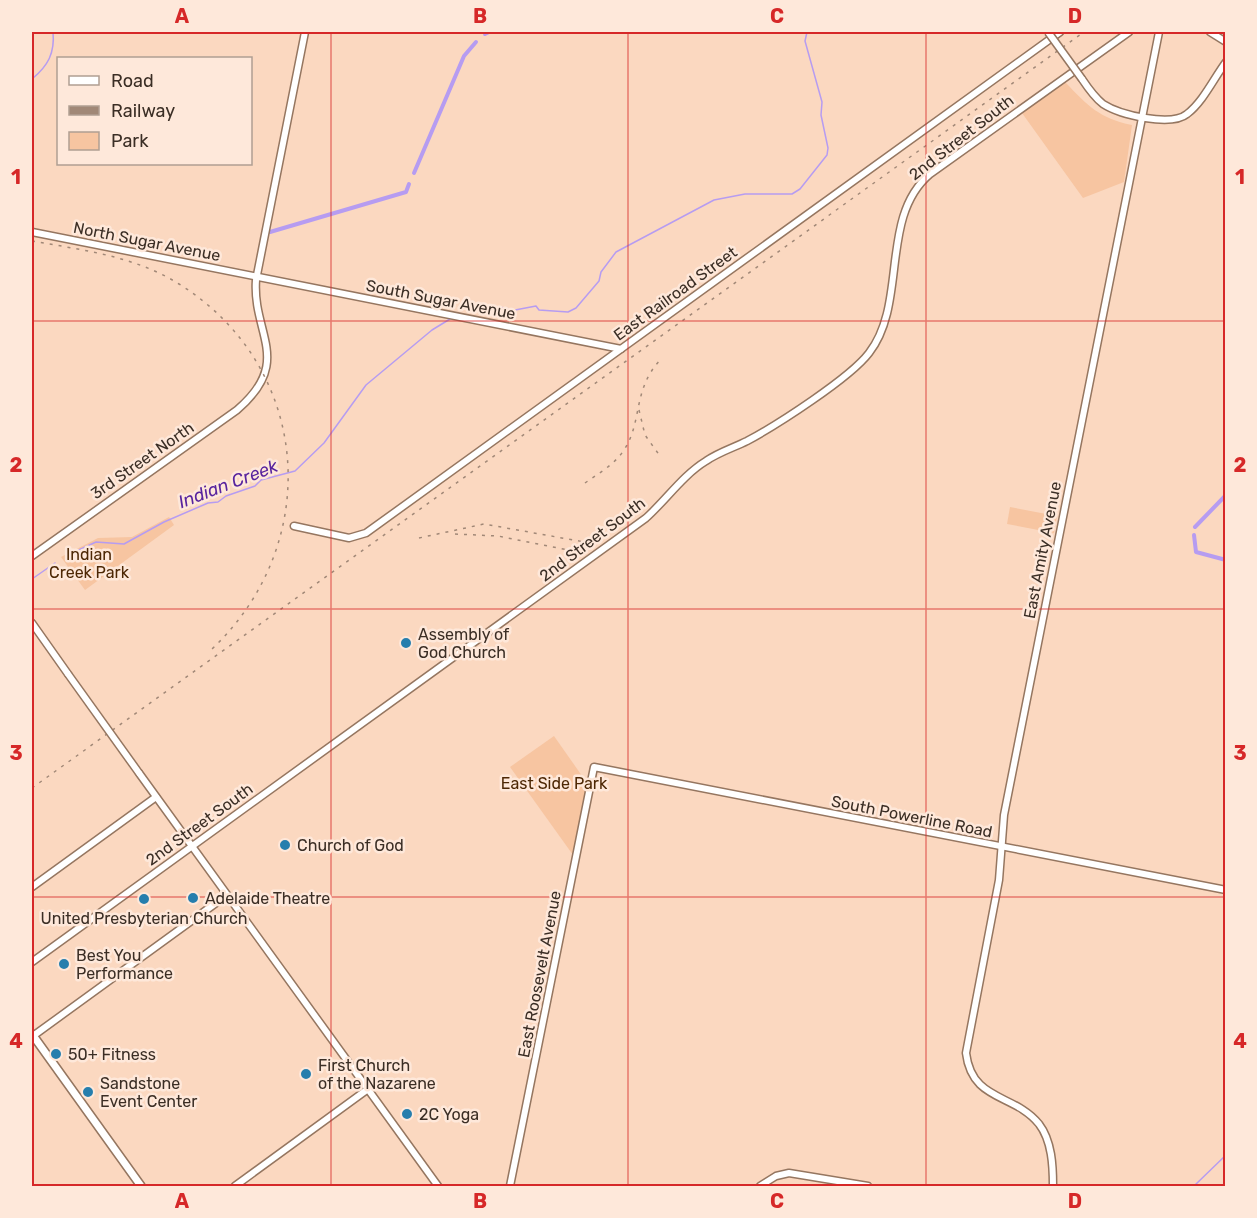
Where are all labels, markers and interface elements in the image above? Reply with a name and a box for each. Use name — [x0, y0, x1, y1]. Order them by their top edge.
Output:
text: A — [175, 4, 190, 28]
text: B — [473, 4, 487, 28]
text: C — [770, 4, 784, 28]
text: D — [1068, 4, 1082, 28]
legend — [57, 57, 252, 165]
text: Road — [111, 70, 154, 92]
street label: 2nd Street South — [905, 91, 1017, 184]
text: Railway — [111, 100, 175, 122]
text: Park — [111, 130, 149, 152]
text: 1 — [11, 165, 21, 189]
text: 1 — [1235, 165, 1245, 189]
street label: North Sugar Avenue — [72, 218, 222, 265]
street label: East Railroad Street — [610, 242, 741, 344]
street label: South Sugar Avenue — [365, 276, 517, 323]
street label: 3rd Street North — [87, 418, 198, 503]
text: 2 — [10, 453, 23, 477]
text: 2 — [1234, 453, 1247, 477]
water label: Indian Creek — [175, 455, 282, 513]
street label: East Amity Avenue — [1020, 480, 1065, 620]
street label: 2nd Street South — [536, 493, 649, 585]
park label: Indian Creek Park — [49, 545, 130, 582]
place label: Assembly of God Church — [418, 625, 510, 662]
marker: Assembly of God Church — [399, 636, 413, 650]
text: 3 — [9, 741, 23, 765]
text: 3 — [1233, 741, 1247, 765]
park label: East Side Park — [501, 774, 608, 793]
street label: 2nd Street South — [142, 779, 256, 870]
street label: South Powerline Road — [830, 792, 994, 841]
place label: Church of God — [297, 836, 404, 855]
marker: Church of God — [278, 838, 292, 852]
place label: Adelaide Theatre — [205, 889, 330, 908]
street label: East Roosevelt Avenue — [514, 889, 565, 1059]
marker: Adelaide Theatre — [186, 891, 200, 905]
marker: United Presbyterian Church — [137, 892, 151, 906]
place label: United Presbyterian Church — [41, 909, 247, 928]
place label: Best You Performance — [76, 946, 173, 983]
marker: Best You Performance — [57, 957, 71, 971]
text: 4 — [9, 1029, 23, 1053]
text: 4 — [1233, 1029, 1247, 1053]
place label: 50+ Fitness — [68, 1045, 156, 1064]
marker: 50+ Fitness — [49, 1047, 63, 1061]
place label: First Church of the Nazarene — [318, 1056, 436, 1093]
marker: First Church of the Nazarene — [299, 1067, 313, 1081]
place label: Sandstone Event Center — [100, 1074, 197, 1111]
marker: Sandstone Event Center — [81, 1085, 95, 1099]
place label: 2C Yoga — [419, 1105, 479, 1124]
marker: 2C Yoga — [400, 1107, 414, 1121]
text: A — [175, 1189, 190, 1213]
text: B — [473, 1189, 487, 1213]
text: C — [770, 1189, 784, 1213]
text: D — [1068, 1189, 1082, 1213]

